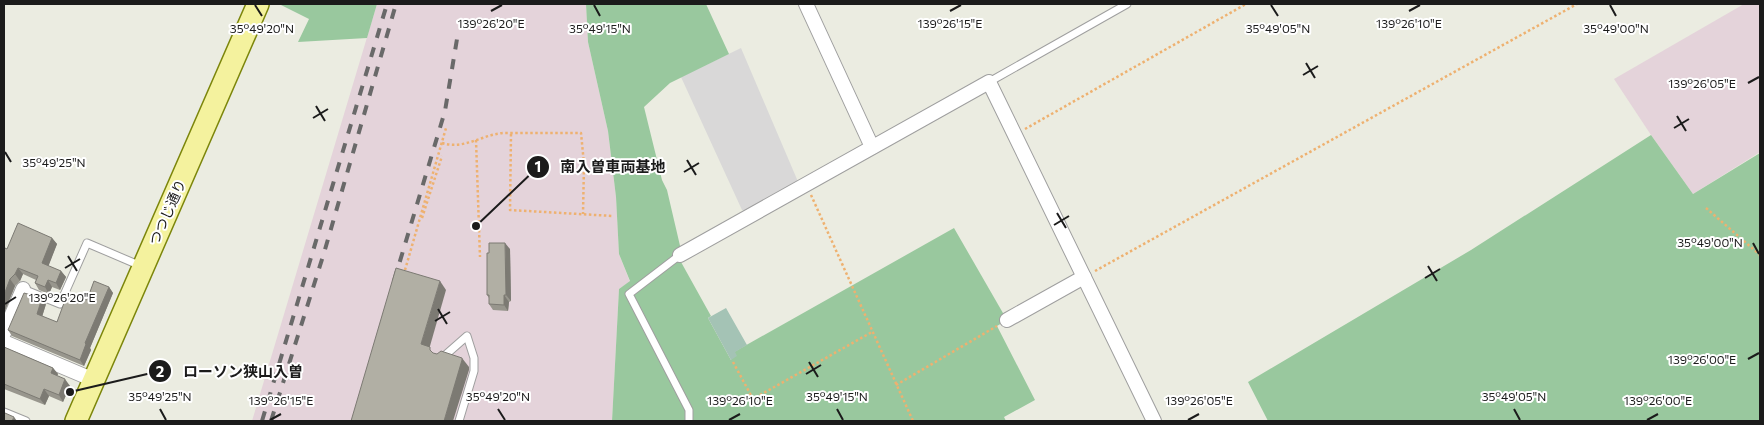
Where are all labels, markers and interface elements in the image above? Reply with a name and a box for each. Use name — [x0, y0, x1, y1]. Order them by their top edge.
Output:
text: 139°26'20"E — [457, 16, 525, 30]
text: 139°26'15"E — [918, 16, 982, 30]
text: 139°26'10"E — [1376, 16, 1442, 30]
text: 35°49'20"N — [230, 21, 294, 35]
text: 35°49'15"N — [569, 21, 631, 35]
text: 35°49'05"N — [1246, 21, 1310, 35]
text: 35°49'00"N — [1583, 21, 1649, 35]
text: 139°26'05"E — [1668, 76, 1736, 90]
callout: 南入曽車両基地 — [525, 152, 675, 182]
text: 35°49'25"N — [22, 155, 86, 169]
text: 1 — [535, 157, 541, 175]
text: 南入曽車両基地 — [560, 157, 666, 175]
street label: つつじ通り — [145, 177, 189, 247]
text: 35°49'00"N — [1677, 235, 1743, 249]
text: 139°26'20"E — [28, 290, 96, 304]
text: 139°26'00"E — [1668, 352, 1736, 366]
callout: ローソン狭山入曽 — [148, 356, 313, 386]
text: 2 — [156, 362, 164, 380]
text: ローソン狭山入曽 — [183, 362, 303, 380]
text: 35°49'25"N — [128, 389, 192, 403]
text: 35°49'20"N — [466, 389, 530, 403]
text: 35°49'15"N — [806, 389, 868, 403]
text: 35°49'05"N — [1482, 389, 1546, 403]
text: 139°26'15"E — [249, 393, 313, 407]
text: 139°26'10"E — [707, 393, 773, 407]
text: 139°26'05"E — [1165, 393, 1233, 407]
text: 139°26'00"E — [1624, 393, 1692, 407]

